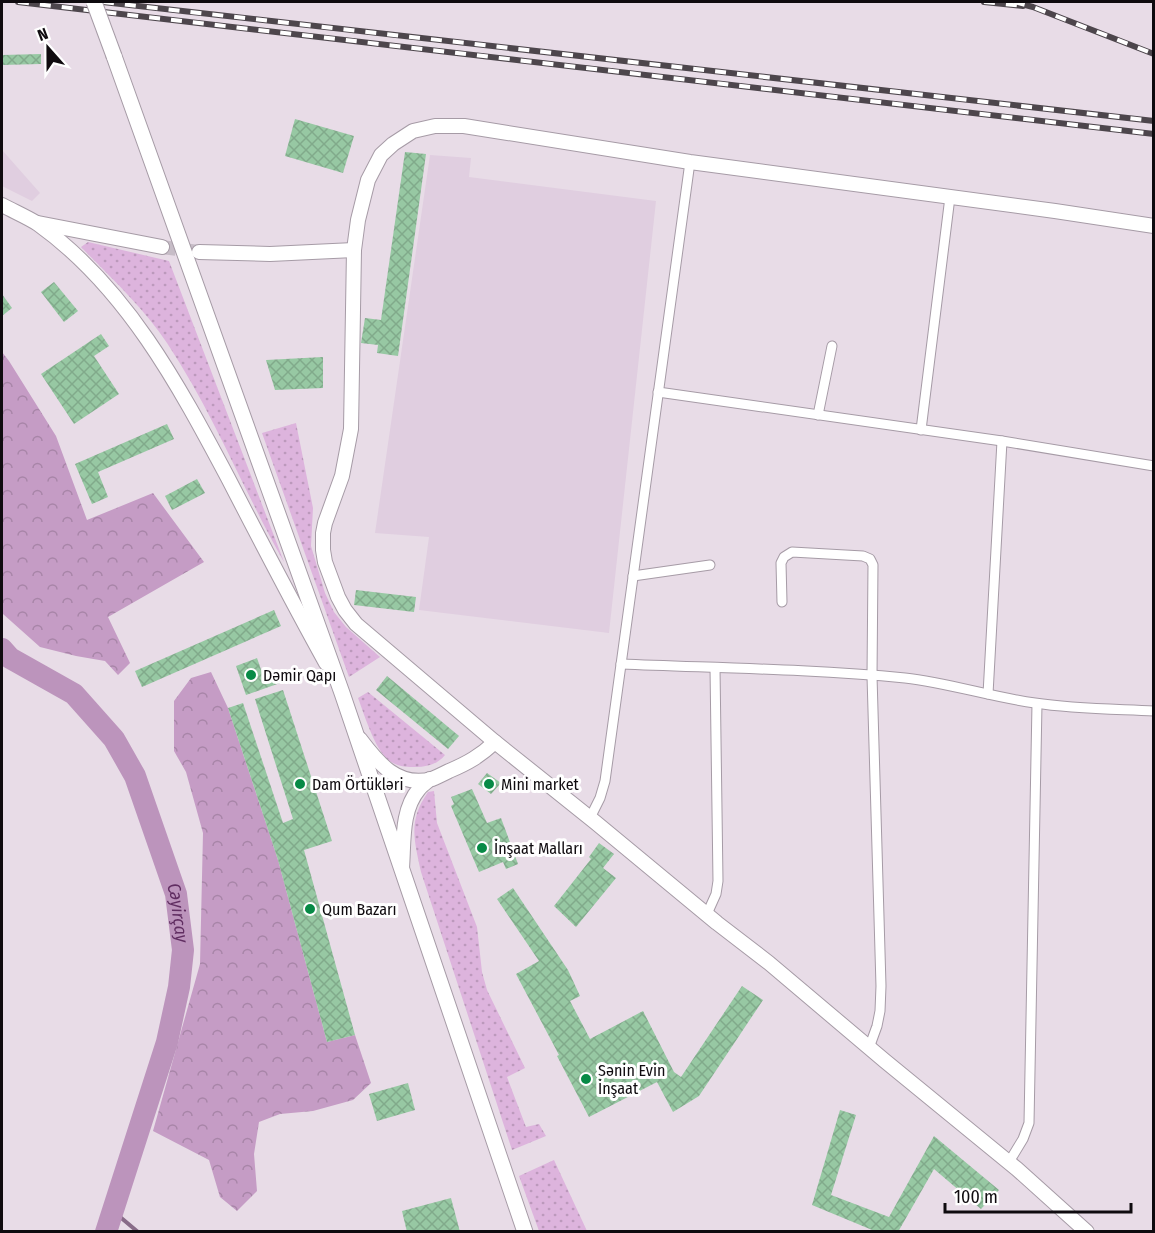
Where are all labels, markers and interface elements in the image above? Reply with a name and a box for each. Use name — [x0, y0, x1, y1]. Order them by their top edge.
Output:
north arrow — [18, 18, 78, 78]
text: N — [35, 24, 51, 45]
place label: Dəmir Qapı — [263, 666, 336, 685]
marker: Dəmir Qapı — [244, 668, 258, 682]
place label: Dam Örtükləri — [312, 775, 404, 794]
place label: Mini market — [501, 775, 580, 794]
marker: Dam Örtükləri — [293, 777, 307, 791]
marker: Mini market — [482, 777, 496, 791]
place label: İnşaat Malları — [494, 839, 583, 858]
marker: İnşaat Malları — [475, 841, 489, 855]
water label: Cəyirçay — [162, 880, 193, 945]
place label: Qum Bazarı — [322, 900, 397, 919]
marker: Qum Bazarı — [303, 902, 317, 916]
place label: Sənin Evin İnşaat — [598, 1061, 665, 1098]
marker: Sənin Evin İnşaat — [579, 1072, 593, 1086]
scale bar — [945, 1176, 1131, 1214]
text: 100 m — [954, 1186, 998, 1208]

